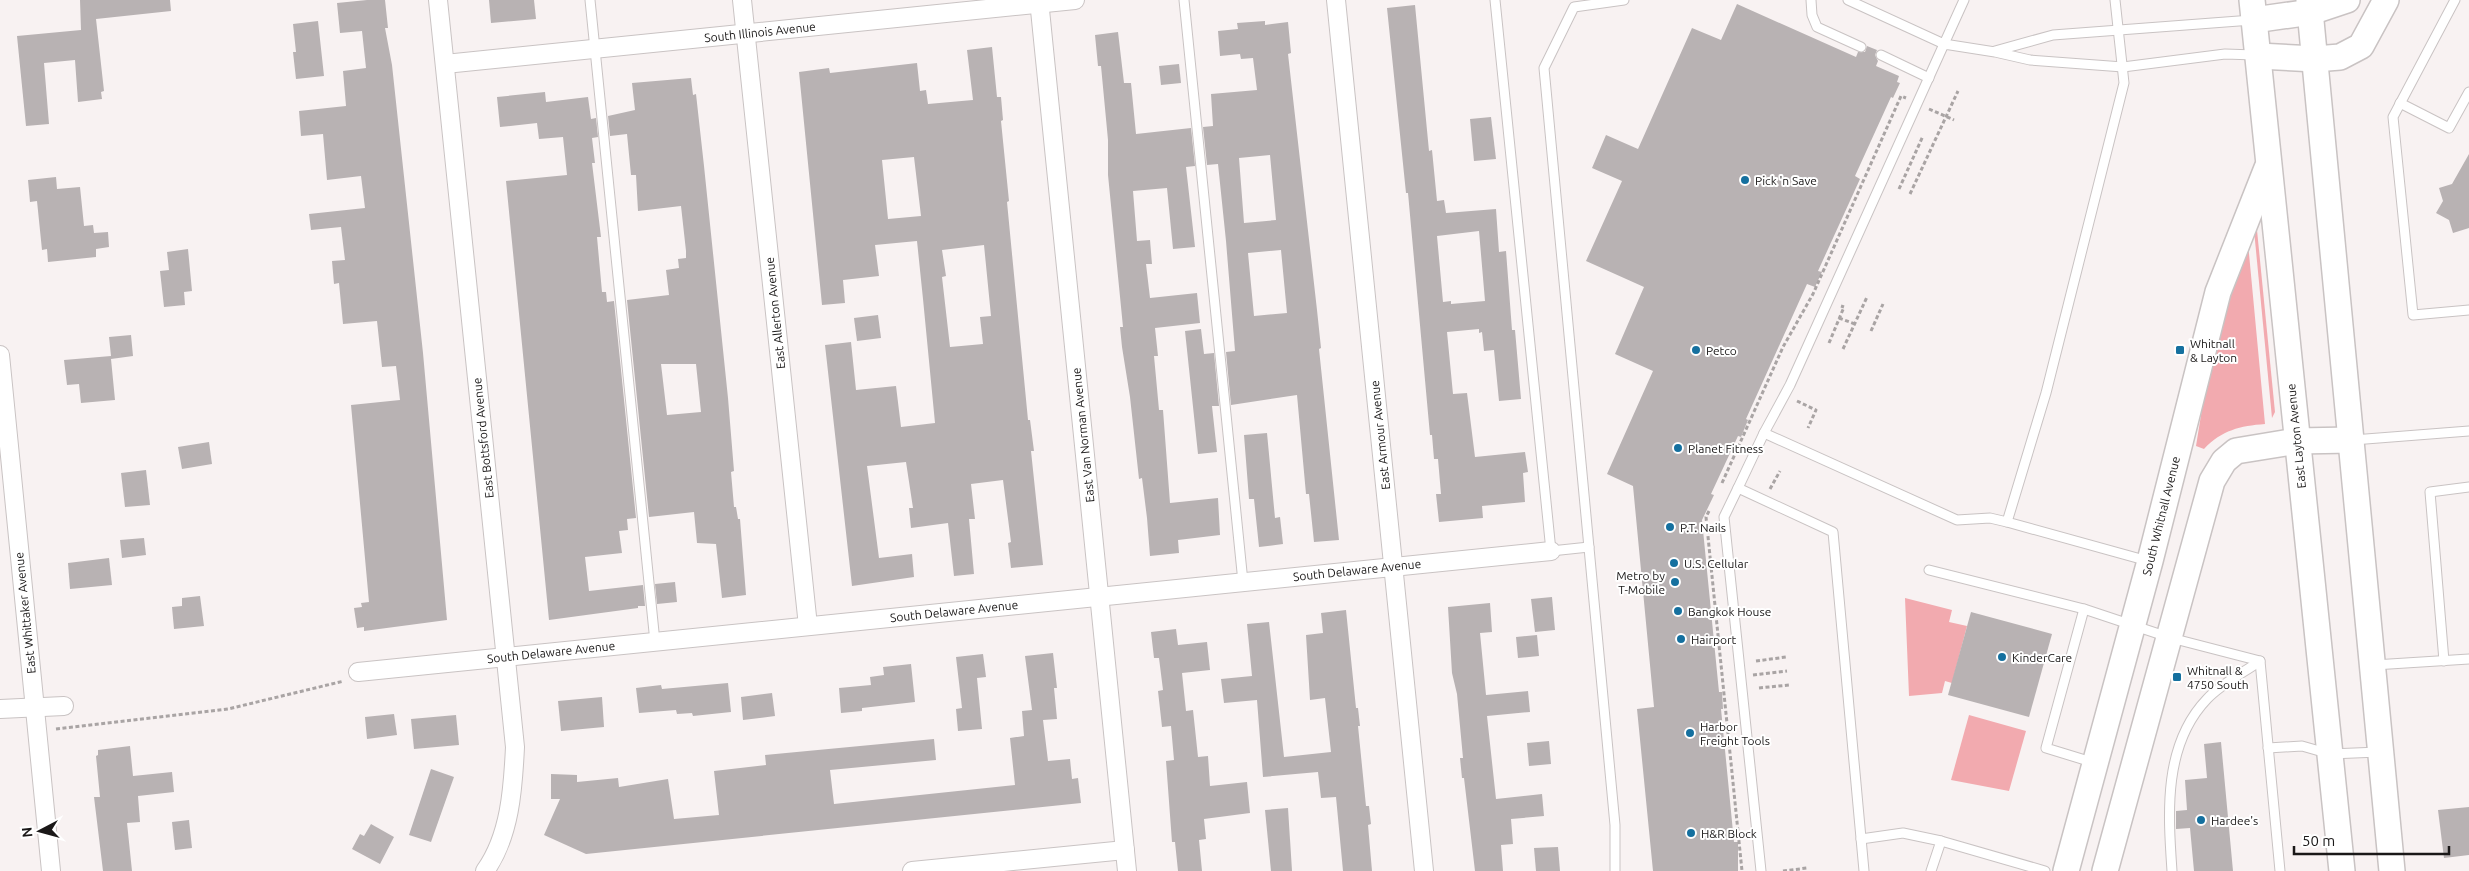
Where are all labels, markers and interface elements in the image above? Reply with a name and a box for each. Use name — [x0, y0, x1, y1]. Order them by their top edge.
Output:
street label: South Illinois Avenue — [704, 20, 816, 44]
marker: Pick 'n Save — [1739, 174, 1751, 186]
place label: Pick 'n Save — [1755, 174, 1817, 187]
street label: East Allerton Avenue — [763, 256, 787, 370]
place label: Whitnall & Layton — [2190, 337, 2237, 364]
marker: Petco — [1690, 344, 1702, 356]
place label: Petco — [1706, 344, 1737, 357]
marker: Whitnall & Layton — [2174, 344, 2186, 356]
street label: East Van Norman Avenue — [1069, 367, 1097, 503]
street label: East Bottsford Avenue — [470, 377, 496, 499]
street label: East Armour Avenue — [1368, 380, 1392, 490]
street label: East Layton Avenue — [2284, 383, 2308, 489]
marker: Planet Fitness — [1672, 442, 1684, 454]
place label: Planet Fitness — [1688, 442, 1763, 455]
street label: South Whitnall Avenue — [2140, 455, 2182, 577]
marker: P.T. Nails — [1664, 521, 1676, 533]
place label: P.T. Nails — [1680, 521, 1726, 534]
street label: East Whittaker Avenue — [12, 552, 38, 674]
street label: South Delaware Avenue — [1292, 557, 1422, 583]
marker: U.S. Cellular — [1668, 557, 1680, 569]
place label: U.S. Cellular — [1684, 557, 1749, 570]
place label: Metro by T-Mobile — [1616, 569, 1665, 596]
marker: Metro by T-Mobile — [1669, 576, 1681, 588]
street label: South Delaware Avenue — [889, 598, 1019, 624]
marker: Bangkok House — [1672, 605, 1684, 617]
place label: Bangkok House — [1688, 605, 1771, 618]
marker: Hairport — [1675, 633, 1687, 645]
place label: Hairport — [1691, 633, 1737, 646]
street label: South Delaware Avenue — [486, 639, 616, 665]
marker: KinderCare — [1996, 651, 2008, 663]
place label: KinderCare — [2012, 651, 2072, 664]
place label: Whitnall & 4750 South — [2187, 664, 2249, 691]
marker: Whitnall & 4750 South — [2171, 671, 2183, 683]
place label: Harbor Freight Tools — [1700, 720, 1770, 747]
marker: Harbor Freight Tools — [1684, 727, 1696, 739]
north arrow — [15, 806, 65, 856]
marker: Hardee's — [2195, 814, 2207, 826]
place label: Hardee's — [2211, 814, 2258, 827]
scale bar — [2294, 824, 2449, 856]
text: N — [19, 826, 36, 838]
marker: H&R Block — [1685, 827, 1697, 839]
place label: H&R Block — [1701, 827, 1757, 840]
text: 50 m — [2302, 832, 2335, 849]

